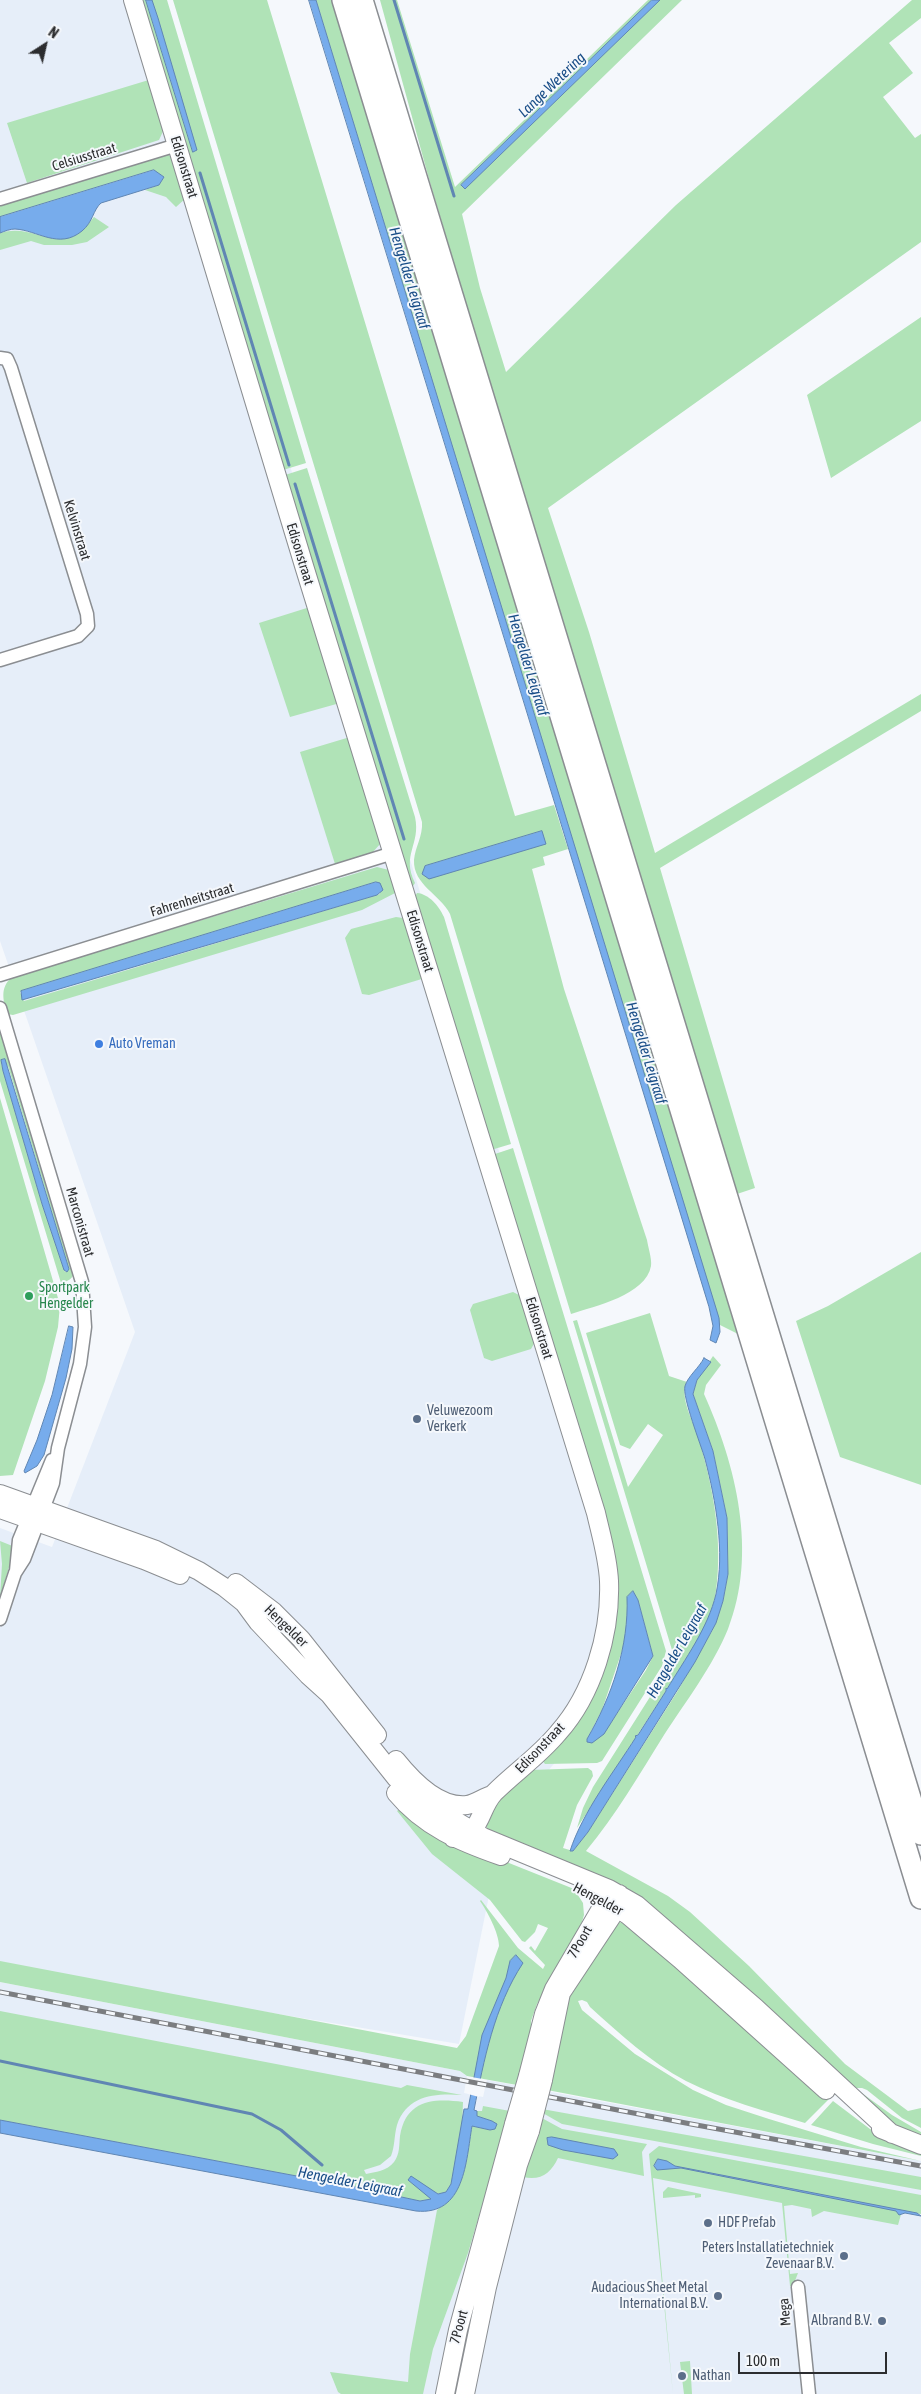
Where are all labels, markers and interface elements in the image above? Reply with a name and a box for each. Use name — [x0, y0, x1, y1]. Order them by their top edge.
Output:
north arrow — [20, 20, 70, 70]
text: N — [46, 24, 62, 42]
water label: Lange Wetering — [515, 49, 589, 121]
street label: Edisonstraat — [167, 134, 201, 200]
street label: Celsiusstraat — [50, 139, 118, 175]
water label: Hengelder Leigraaf — [385, 225, 433, 331]
street label: Kelvinstraat — [60, 498, 94, 562]
street label: Edisonstraat — [283, 521, 317, 587]
water label: Hengelder Leigraaf — [504, 612, 552, 718]
street label: Fahrenheitstraat — [148, 879, 236, 921]
street label: Edisonstraat — [403, 908, 437, 974]
water label: Hengelder Leigraaf — [622, 1000, 670, 1106]
place label: Auto Vreman — [109, 1036, 176, 1052]
marker: Auto Vreman — [93, 1038, 105, 1050]
street label: Marconistraat — [62, 1185, 98, 1259]
place label: Sportpark Hengelder — [39, 1280, 93, 1312]
marker: Sportpark Hengelder — [23, 1290, 35, 1302]
street label: Edisonstraat — [522, 1295, 556, 1361]
place label: Veluwezoom Verkerk — [427, 1403, 493, 1435]
marker: Veluwezoom Verkerk — [411, 1413, 423, 1425]
street label: Hengelder — [261, 1601, 311, 1651]
water label: Hengelder Leigraaf — [643, 1601, 711, 1701]
street label: Edisonstraat — [512, 1719, 568, 1777]
street label: Hengelder — [570, 1879, 626, 1919]
street label: 7Poort — [564, 1923, 596, 1961]
water label: Hengelder Leigraaf — [296, 2163, 404, 2201]
place label: HDF Prefab — [718, 2215, 776, 2231]
marker: HDF Prefab — [702, 2217, 714, 2229]
place label: Peters Installatietechniek Zevenaar B.V. — [702, 2240, 834, 2272]
marker: Peters Installatietechniek Zevenaar B.V. — [838, 2250, 850, 2262]
place label: Audacious Sheet Metal International B.V. — [591, 2280, 708, 2312]
marker: Audacious Sheet Metal International B.V. — [712, 2290, 724, 2302]
street label: Mega — [775, 2297, 795, 2327]
street label: 7Poort — [446, 2308, 472, 2346]
place label: Albrand B.V. — [811, 2313, 872, 2329]
marker: Albrand B.V. — [876, 2315, 888, 2327]
scale bar — [741, 2342, 890, 2374]
text: 100 m — [746, 2352, 780, 2369]
place label: Nathan — [692, 2368, 731, 2384]
marker: Nathan — [676, 2370, 688, 2382]

